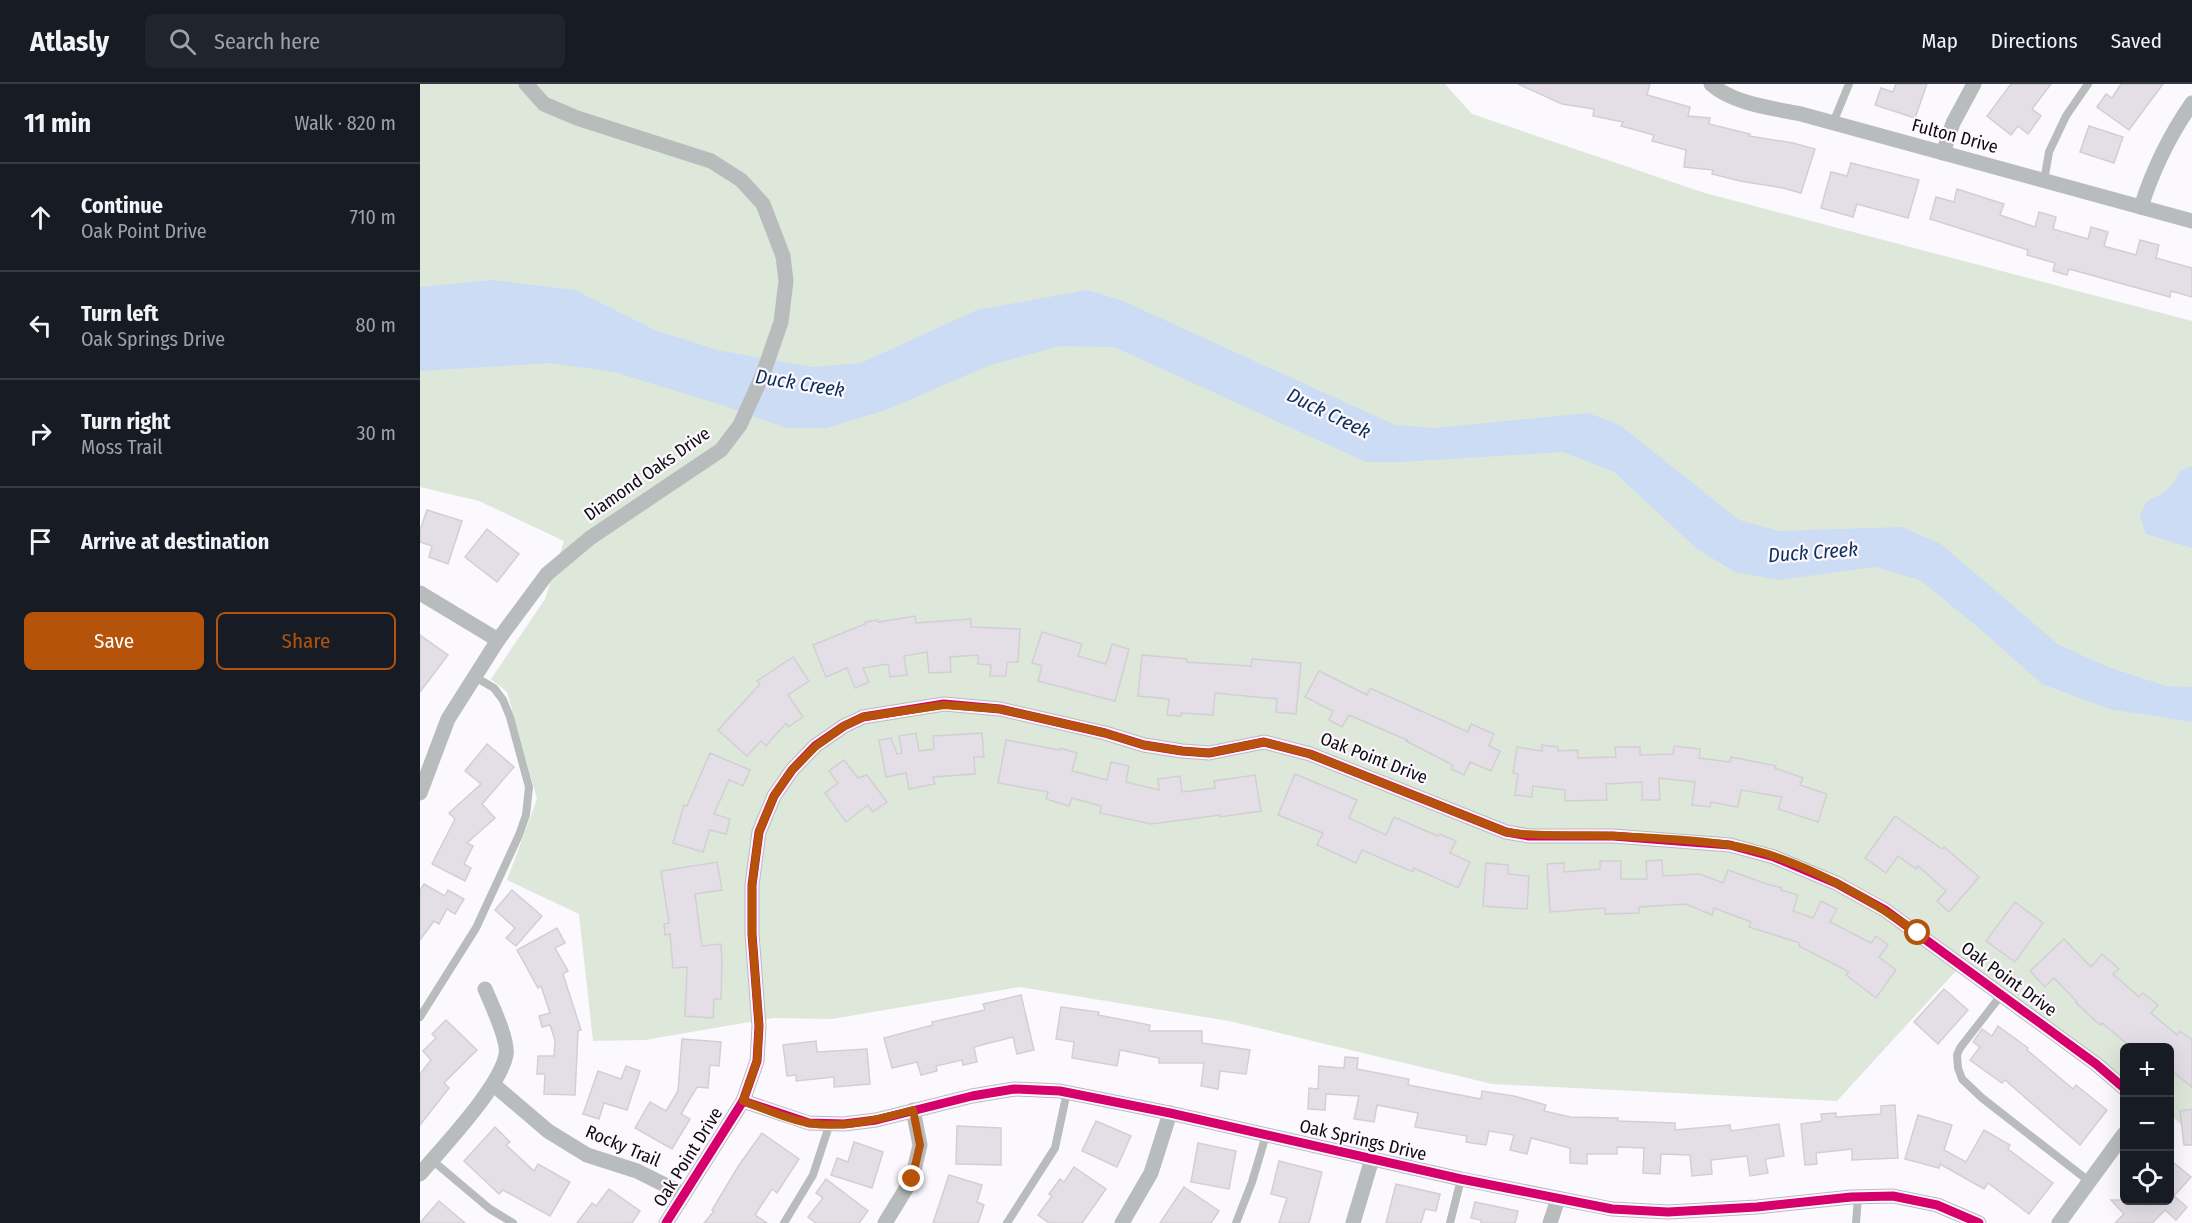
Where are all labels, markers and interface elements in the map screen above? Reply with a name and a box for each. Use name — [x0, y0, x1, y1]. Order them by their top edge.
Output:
search box — [145, 14, 565, 68]
text: Atlasly — [30, 25, 109, 58]
icon: search — [166, 25, 199, 58]
text: Search here — [214, 28, 320, 55]
text: Map — [1921, 28, 1958, 54]
text: Directions — [1991, 28, 2078, 54]
text: Saved — [2111, 28, 2162, 54]
text: 11 min — [24, 108, 91, 139]
text: Walk · 820 m — [295, 111, 396, 135]
street label: Fulton Drive — [1910, 114, 2001, 158]
text: Continue — [81, 192, 163, 219]
icon: ahead — [24, 201, 57, 234]
text: 710 m — [350, 205, 396, 229]
text: Oak Point Drive — [81, 219, 207, 243]
text: Turn left — [81, 300, 159, 327]
icon: left — [24, 309, 57, 342]
text: 80 m — [356, 313, 396, 337]
text: Oak Springs Drive — [81, 327, 225, 351]
water label: Duck Creek — [754, 364, 846, 402]
water label: Duck Creek — [1283, 382, 1375, 444]
text: Turn right — [81, 408, 170, 435]
icon: right — [24, 417, 57, 450]
text: 30 m — [356, 421, 396, 445]
street label: Diamond Oaks Drive — [580, 422, 714, 526]
text: Moss Trail — [81, 435, 162, 459]
icon: arrive — [24, 525, 57, 558]
text: Arrive at destination — [81, 528, 269, 555]
water label: Duck Creek — [1767, 537, 1859, 567]
button: Save — [24, 612, 204, 670]
button: Share — [216, 612, 396, 670]
street label: Oak Point Drive — [1317, 727, 1431, 789]
route start — [1904, 919, 1930, 945]
street label: Oak Point Drive — [1957, 937, 2061, 1021]
map controls — [2120, 1043, 2174, 1205]
button: + — [2120, 1043, 2174, 1097]
button: − — [2120, 1097, 2174, 1151]
street label: Oak Point Drive — [649, 1103, 727, 1211]
street label: Oak Springs Drive — [1297, 1115, 1429, 1165]
street label: Rocky Trail — [582, 1120, 664, 1172]
button: locate — [2120, 1151, 2174, 1205]
route end — [898, 1165, 924, 1191]

